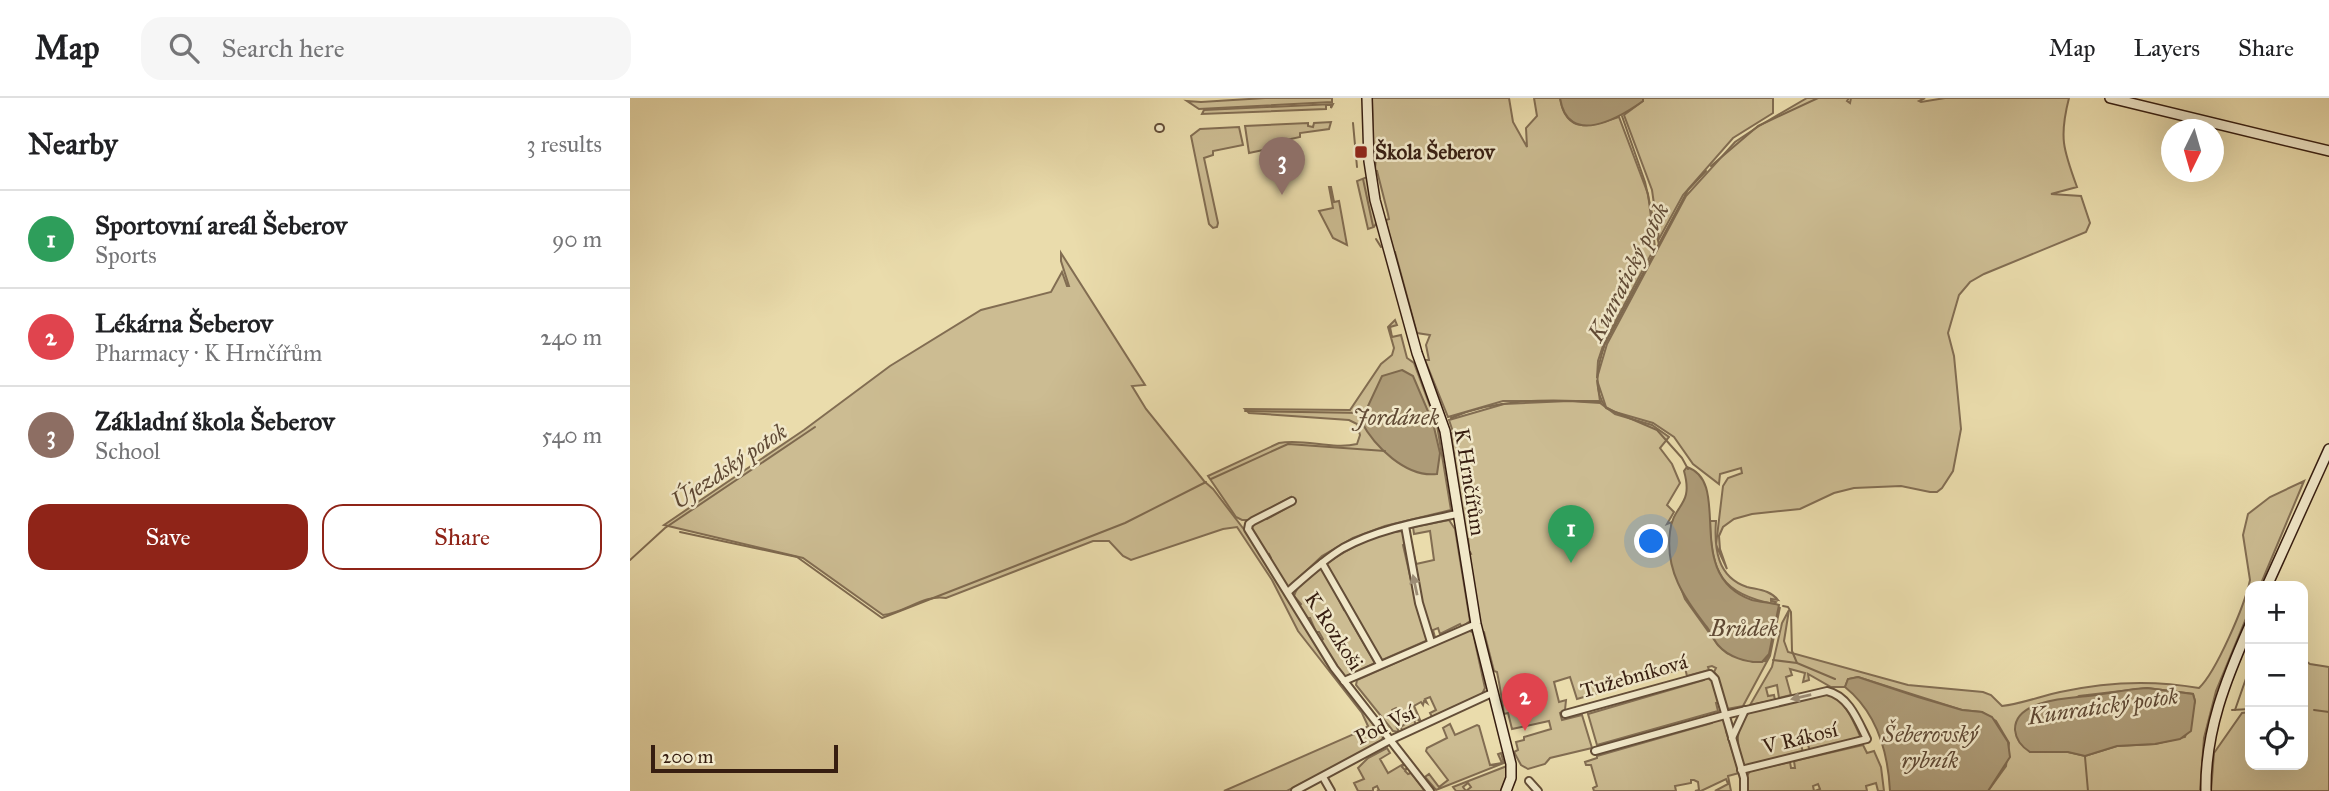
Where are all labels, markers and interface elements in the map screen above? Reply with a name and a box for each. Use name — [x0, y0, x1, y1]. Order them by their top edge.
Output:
search box — [141, 17, 631, 80]
text: Map — [35, 28, 99, 68]
icon: search — [165, 29, 203, 67]
text: Search here — [221, 32, 345, 64]
text: Map — [2049, 33, 2096, 63]
text: Layers — [2134, 33, 2200, 63]
text: Share — [2238, 33, 2294, 63]
north arrow — [2161, 119, 2224, 182]
text: Nearby — [28, 126, 118, 162]
text: 3 results — [526, 130, 602, 158]
pin: 3 — [1259, 137, 1305, 195]
place label: Škola Šeberov — [1375, 138, 1495, 165]
marker: Škola Šeberov — [1353, 144, 1369, 160]
water label: Kunratický potok — [1581, 198, 1676, 347]
text: Sportovní areál Šeberov — [95, 209, 347, 241]
text: 1 — [46, 225, 56, 253]
text: 90 m — [552, 225, 602, 253]
text: Sports — [95, 241, 157, 269]
text: Lékárna Šeberov — [95, 307, 273, 339]
text: 2 — [45, 323, 57, 351]
text: 240 m — [540, 323, 602, 351]
text: Pharmacy · K Hrnčířům — [95, 339, 322, 367]
water label: Jordánek — [1351, 403, 1439, 431]
text: Základní škola Šeberov — [95, 405, 335, 437]
water label: Újezdský potok — [665, 416, 793, 516]
text: 3 — [46, 421, 56, 449]
text: 540 m — [541, 421, 602, 449]
street label: K Hrnčířům — [1449, 426, 1491, 538]
text: School — [95, 437, 160, 465]
button: Save — [28, 504, 308, 570]
button: Share — [322, 504, 602, 570]
pin: 1 — [1548, 505, 1594, 563]
your location — [1634, 524, 1668, 558]
one-way arrow — [1410, 574, 1421, 596]
map controls — [2245, 581, 2308, 770]
button: + — [2245, 581, 2308, 644]
street label: K Rozkoši — [1299, 587, 1369, 675]
water label: Brůdek — [1709, 614, 1778, 642]
button: − — [2245, 644, 2308, 707]
street label: Tužebníková — [1578, 648, 1691, 704]
pin: 2 — [1502, 673, 1548, 731]
water label: Kunratický potok — [2025, 682, 2180, 732]
one-way arrow — [1790, 691, 1812, 702]
street label: Pod Vsí — [1351, 699, 1421, 751]
button: locate — [2245, 707, 2308, 770]
street label: V Rákosí — [1759, 716, 1841, 760]
water label: Šeberovský rybník — [1881, 719, 1980, 774]
scale bar — [651, 742, 838, 774]
text: 200 m — [662, 745, 714, 768]

